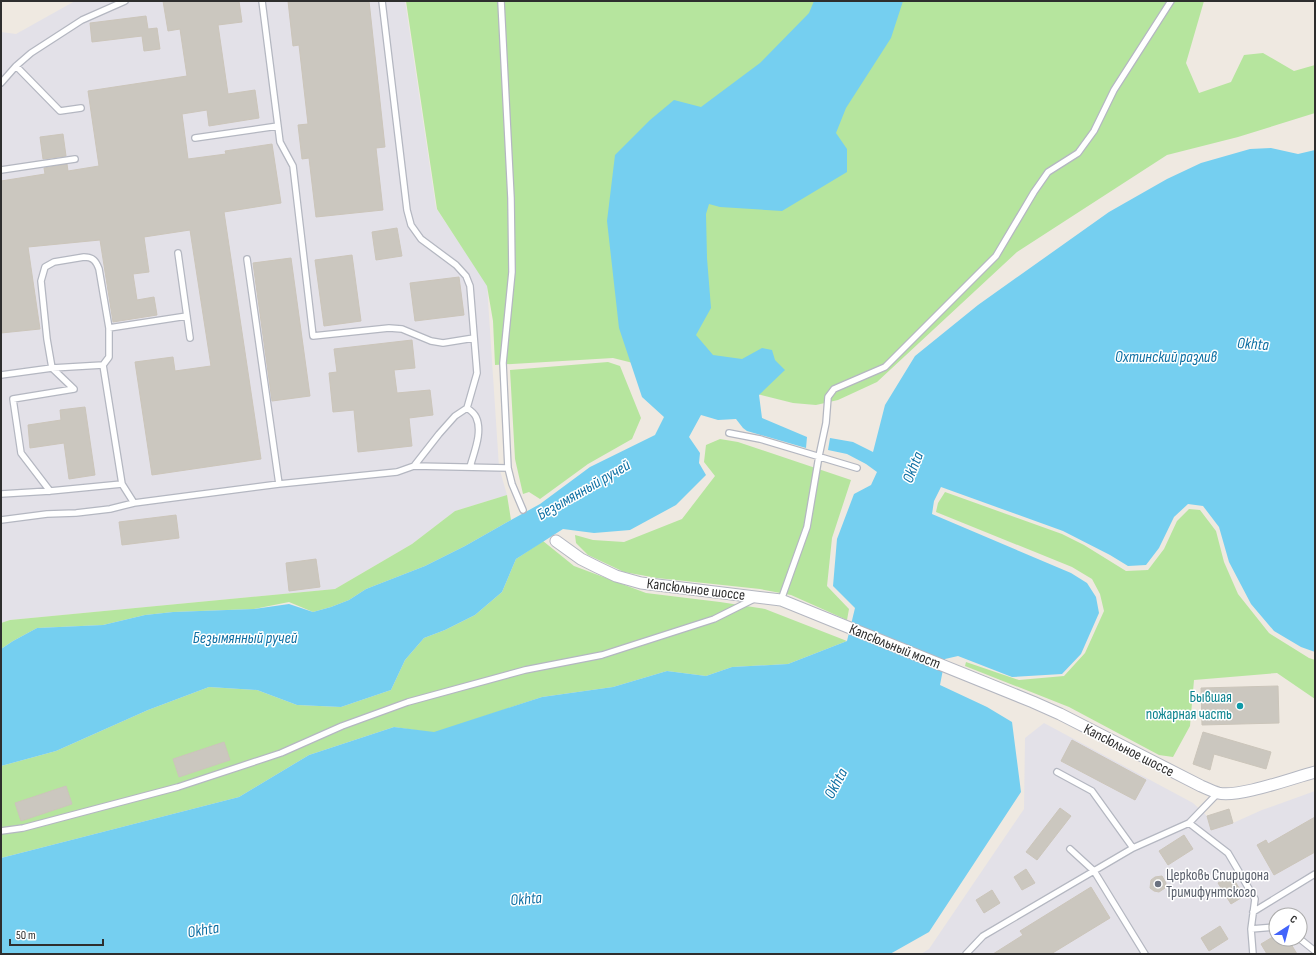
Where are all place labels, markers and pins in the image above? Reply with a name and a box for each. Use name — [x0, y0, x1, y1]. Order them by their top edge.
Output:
place label: Бывшая пожарная часть — [1146, 688, 1232, 724]
marker: Бывшая пожарная часть — [1235, 701, 1245, 711]
place label: Церковь Спиридона Тримифунтского — [1166, 866, 1269, 902]
marker: Церковь Спиридона Тримифунтского — [1153, 879, 1163, 889]

